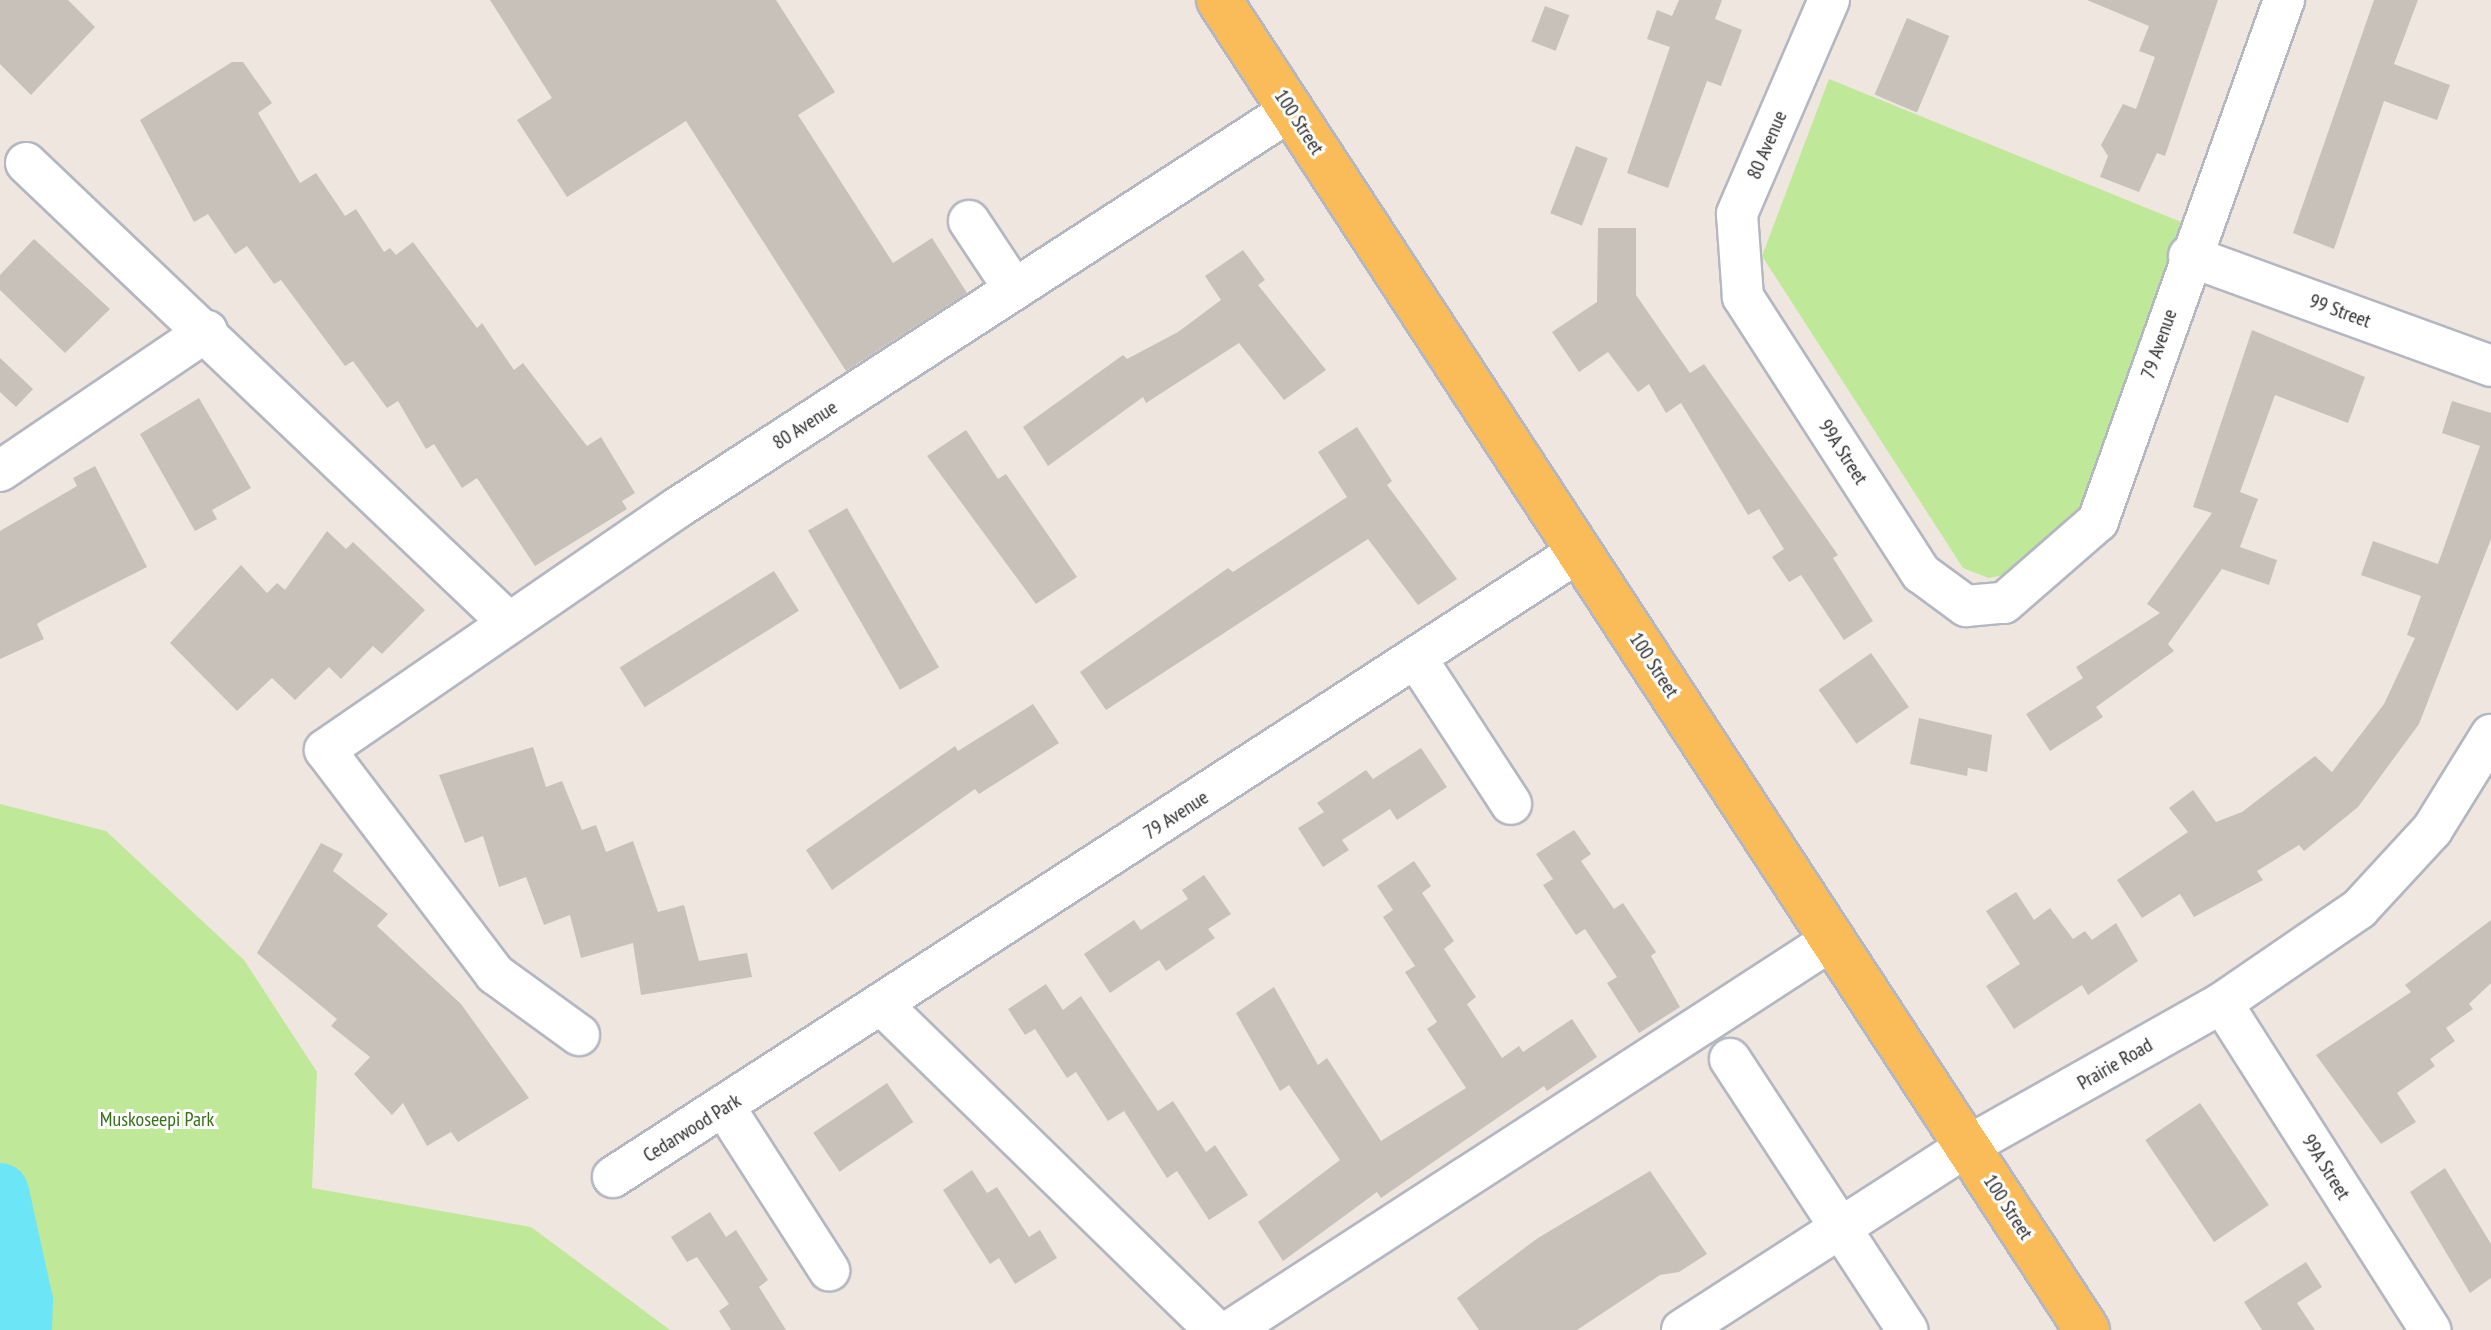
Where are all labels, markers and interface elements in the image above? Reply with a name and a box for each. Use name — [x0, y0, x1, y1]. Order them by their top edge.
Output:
street label: 100 Street — [1269, 85, 1329, 159]
street label: 80 Avenue — [1742, 107, 1792, 183]
street label: 99 Street — [2306, 289, 2374, 333]
street label: 79 Avenue — [2136, 306, 2182, 382]
street label: 80 Avenue — [768, 395, 842, 455]
street label: 99A Street — [1813, 415, 1873, 489]
street label: 100 Street — [1624, 628, 1684, 702]
street label: 79 Avenue — [1139, 785, 1213, 845]
street label: Prairie Road — [2073, 1033, 2157, 1095]
street label: Cedarwood Park — [639, 1089, 745, 1167]
park label: Muskoseepi Park — [100, 1107, 214, 1131]
street label: 99A Street — [2296, 1130, 2356, 1204]
street label: 100 Street — [1978, 1170, 2038, 1244]

